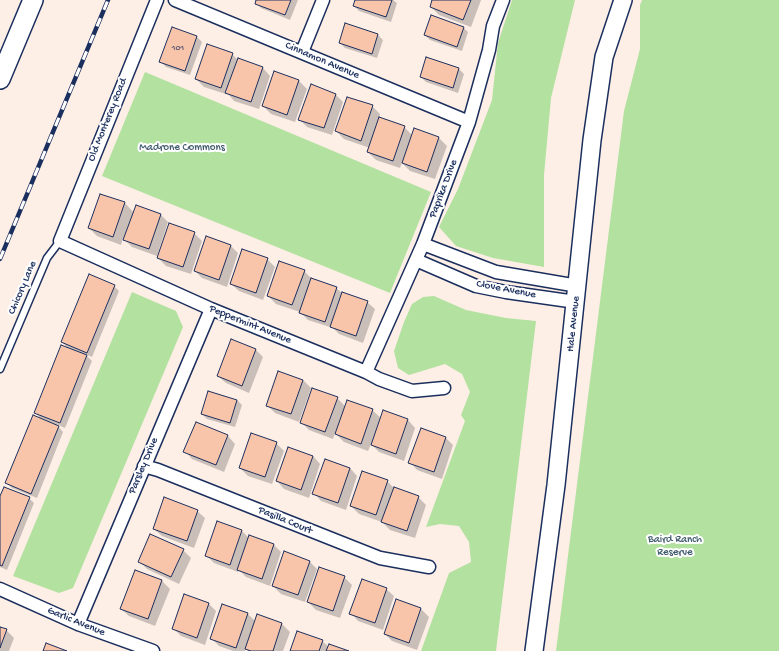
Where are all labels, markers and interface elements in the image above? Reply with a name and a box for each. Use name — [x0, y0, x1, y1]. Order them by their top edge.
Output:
street label: Cinnamon Avenue — [283, 39, 361, 83]
house number: 101 — [172, 44, 184, 54]
street label: Old Monterey Road — [85, 77, 131, 163]
park label: Madrone Commons — [139, 141, 225, 155]
street label: Paprika Drive — [427, 158, 461, 220]
street label: Chicory Lane — [6, 259, 40, 317]
street label: Clove Avenue — [475, 278, 537, 302]
street label: Hale Avenue — [565, 295, 583, 353]
street label: Peppermint Avenue — [207, 302, 293, 348]
street label: Parsley Drive — [126, 436, 162, 496]
street label: Pasilla Court — [256, 504, 314, 538]
park label: Baird Ranch Reserve — [648, 533, 702, 559]
street label: Garlic Avenue — [45, 604, 107, 640]

